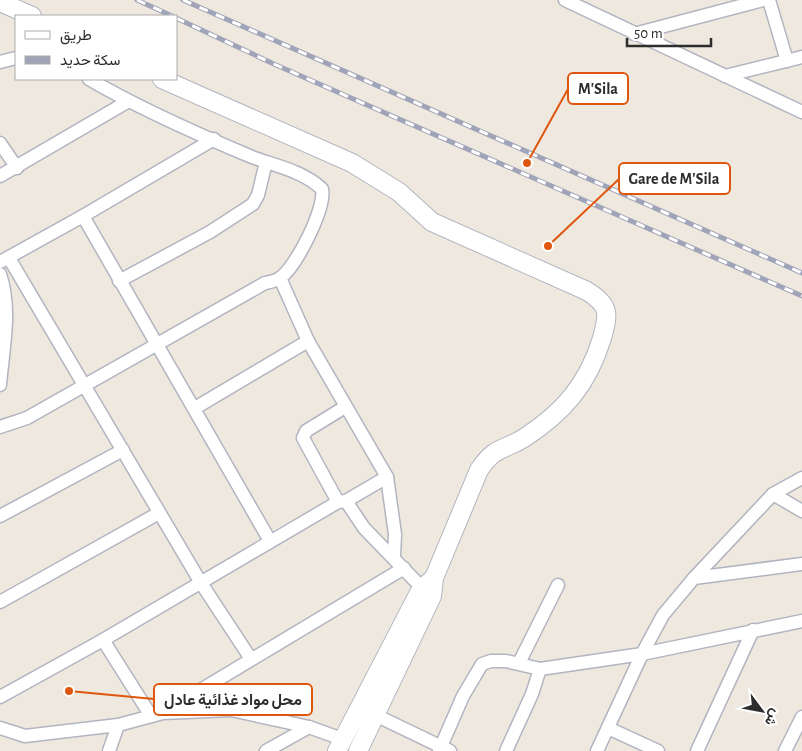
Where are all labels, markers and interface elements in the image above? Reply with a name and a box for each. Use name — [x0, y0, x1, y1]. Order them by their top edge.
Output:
legend — [15, 15, 178, 80]
scale bar — [627, 15, 711, 47]
text: 50 m — [634, 26, 663, 41]
text: طريق — [60, 28, 92, 45]
text: سكة حديد — [60, 53, 121, 69]
callout: M'Sila — [568, 73, 628, 104]
text: M'Sila — [578, 81, 618, 97]
callout: Gare de M'Sila — [619, 163, 730, 194]
text: Gare de M'Sila — [628, 171, 720, 187]
callout: محل مواد غذائية عادل — [154, 684, 312, 715]
north arrow — [737, 686, 787, 736]
text: محل مواد غذائية عادل — [164, 692, 302, 710]
text: ش — [761, 706, 783, 728]

